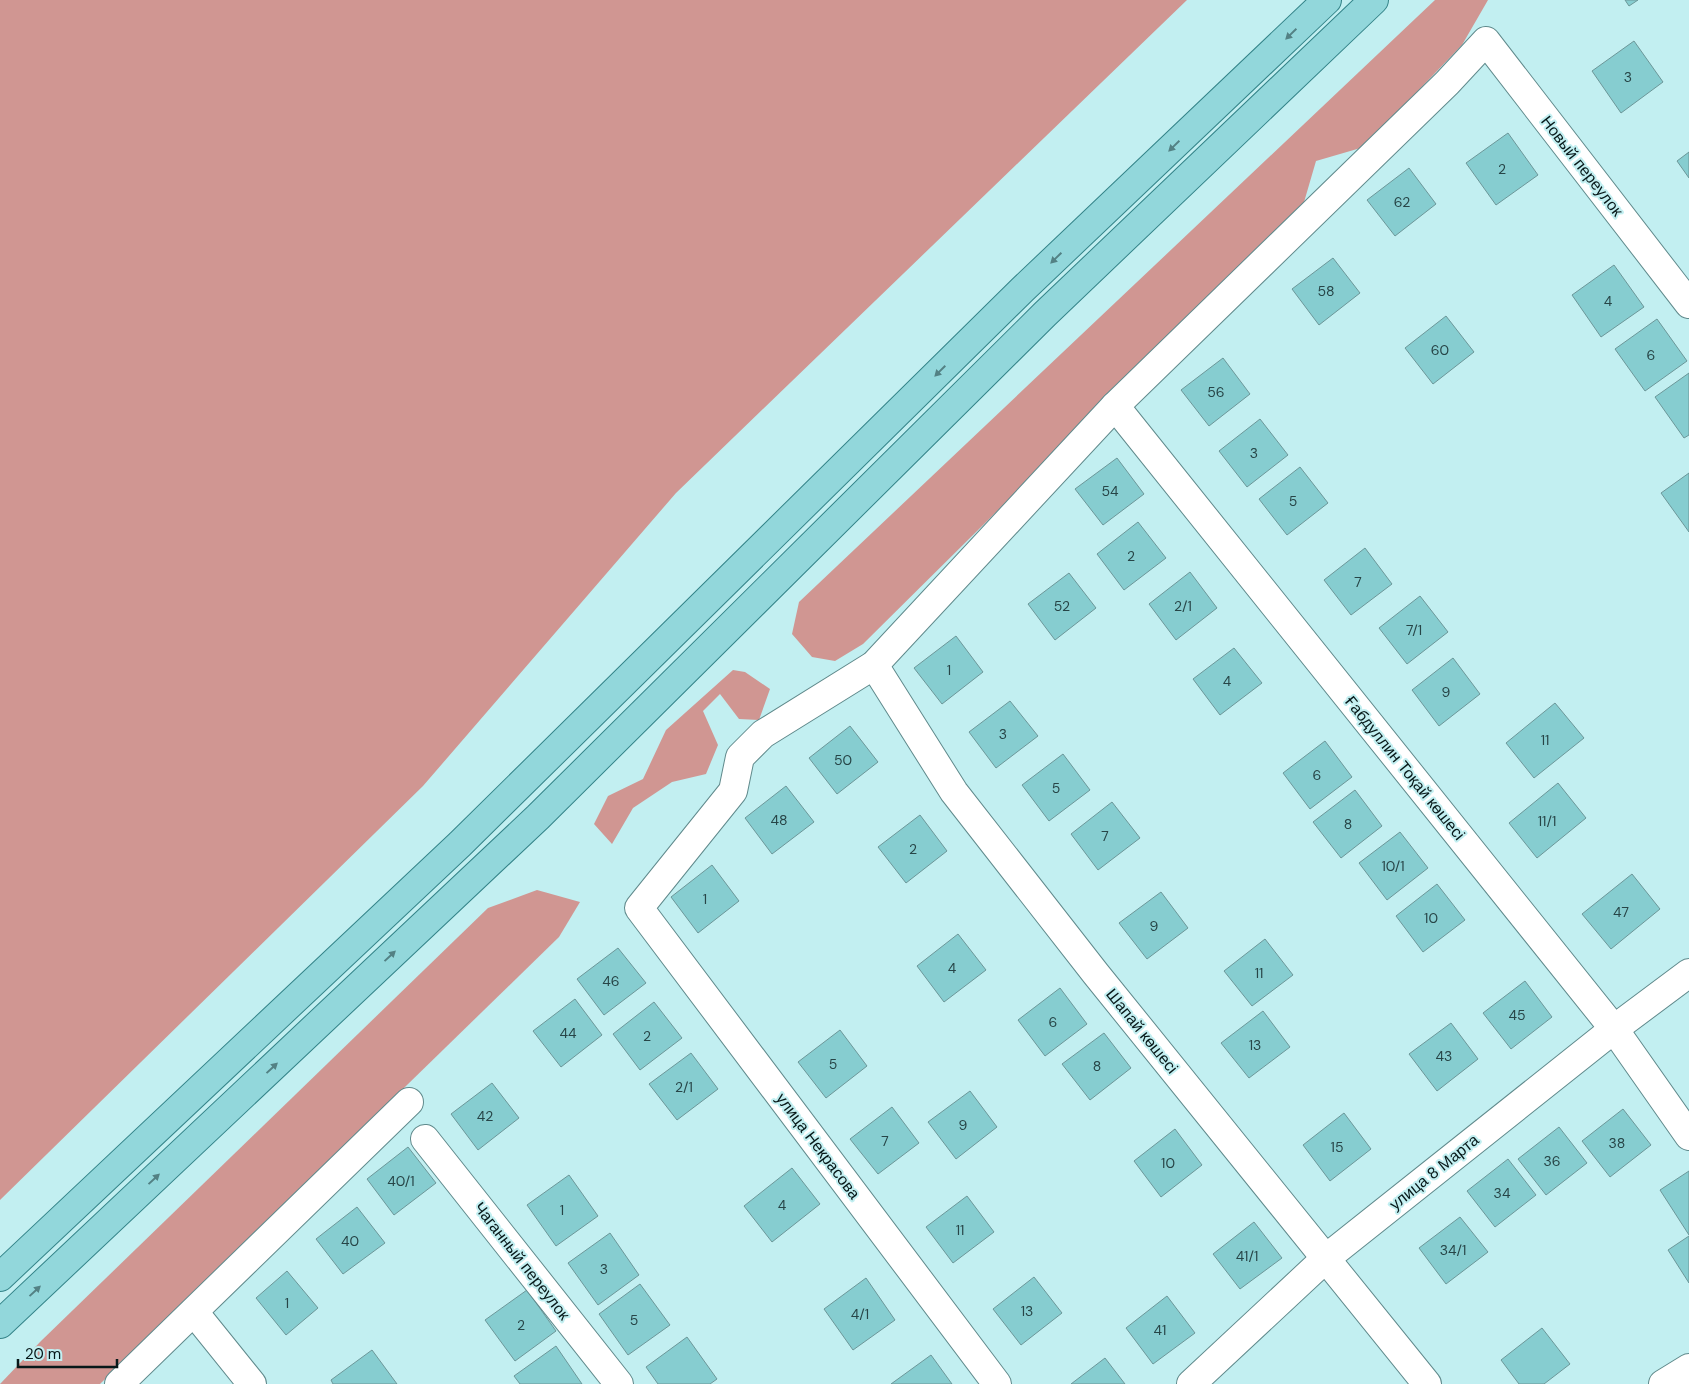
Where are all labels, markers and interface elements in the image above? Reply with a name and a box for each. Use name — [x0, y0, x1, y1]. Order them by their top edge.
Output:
one-way arrow — [1286, 28, 1298, 40]
house number: 3 — [1624, 68, 1632, 86]
street label: Новый переулок — [1536, 112, 1628, 221]
one-way arrow — [1168, 140, 1180, 152]
house number: 2 — [1498, 160, 1506, 178]
house number: 62 — [1394, 193, 1410, 211]
one-way arrow — [1050, 252, 1062, 264]
house number: 58 — [1317, 282, 1335, 300]
house number: 4 — [1604, 292, 1613, 310]
house number: 60 — [1431, 341, 1449, 359]
house number: 6 — [1647, 346, 1655, 364]
one-way arrow — [934, 365, 946, 377]
house number: 56 — [1207, 383, 1225, 401]
house number: 3 — [1250, 444, 1258, 462]
house number: 54 — [1101, 482, 1119, 500]
house number: 5 — [1289, 492, 1297, 510]
house number: 2 — [1127, 547, 1135, 565]
house number: 7 — [1354, 573, 1362, 591]
house number: 52 — [1054, 597, 1070, 615]
house number: 2/1 — [1174, 597, 1192, 615]
house number: 7/1 — [1406, 621, 1422, 639]
house number: 1 — [947, 661, 951, 679]
house number: 4 — [1223, 672, 1232, 690]
house number: 9 — [1442, 683, 1451, 701]
street label: Ғабдуллин Тоқай көшесі — [1340, 691, 1470, 844]
house number: 3 — [999, 725, 1007, 743]
house number: 11 — [1541, 731, 1549, 749]
house number: 50 — [834, 751, 852, 769]
house number: 6 — [1313, 766, 1321, 784]
house number: 5 — [1052, 779, 1060, 797]
house number: 48 — [770, 811, 788, 829]
house number: 11/1 — [1538, 812, 1556, 830]
house number: 8 — [1344, 815, 1352, 833]
house number: 7 — [1101, 827, 1109, 845]
house number: 2 — [909, 840, 917, 858]
house number: 10/1 — [1381, 857, 1405, 875]
house number: 1 — [703, 890, 707, 908]
house number: 47 — [1613, 903, 1629, 921]
house number: 10 — [1424, 909, 1438, 927]
house number: 9 — [1150, 917, 1159, 935]
one-way arrow — [384, 950, 396, 962]
house number: 4 — [948, 959, 957, 977]
house number: 11 — [1255, 964, 1263, 982]
house number: 46 — [602, 972, 620, 990]
street label: Шапай көшесі — [1101, 984, 1183, 1078]
house number: 45 — [1508, 1006, 1526, 1024]
house number: 6 — [1049, 1013, 1057, 1031]
house number: 44 — [560, 1024, 577, 1042]
house number: 2 — [643, 1027, 651, 1045]
house number: 13 — [1249, 1036, 1261, 1054]
house number: 43 — [1436, 1047, 1452, 1065]
house number: 5 — [829, 1055, 837, 1073]
house number: 8 — [1093, 1057, 1101, 1075]
one-way arrow — [266, 1062, 278, 1074]
house number: 2/1 — [675, 1078, 693, 1096]
street label: улица Некрасова — [771, 1089, 865, 1203]
house number: 42 — [477, 1107, 493, 1125]
house number: 9 — [959, 1116, 968, 1134]
street label: улица 8 Марта — [1385, 1129, 1483, 1215]
house number: 7 — [881, 1132, 889, 1150]
house number: 38 — [1609, 1134, 1625, 1152]
house number: 15 — [1331, 1138, 1343, 1156]
house number: 36 — [1543, 1152, 1561, 1170]
house number: 10 — [1161, 1154, 1175, 1172]
house number: 40/1 — [387, 1172, 415, 1190]
one-way arrow — [147, 1173, 159, 1185]
house number: 34 — [1494, 1184, 1511, 1202]
house number: 4 — [778, 1196, 787, 1214]
street label: Чаганный переулок — [469, 1198, 575, 1325]
house number: 1 — [560, 1201, 564, 1219]
house number: 11 — [956, 1221, 964, 1239]
house number: 40 — [341, 1232, 359, 1250]
house number: 34/1 — [1440, 1241, 1466, 1259]
house number: 41/1 — [1236, 1247, 1258, 1265]
house number: 3 — [600, 1260, 608, 1278]
one-way arrow — [29, 1285, 41, 1297]
house number: 1 — [285, 1294, 289, 1312]
house number: 13 — [1021, 1302, 1033, 1320]
house number: 4/1 — [851, 1305, 869, 1323]
house number: 5 — [630, 1311, 638, 1329]
house number: 2 — [517, 1316, 525, 1334]
house number: 41 — [1154, 1321, 1166, 1339]
scale bar — [18, 1336, 116, 1368]
text: 20 m — [25, 1344, 61, 1364]

